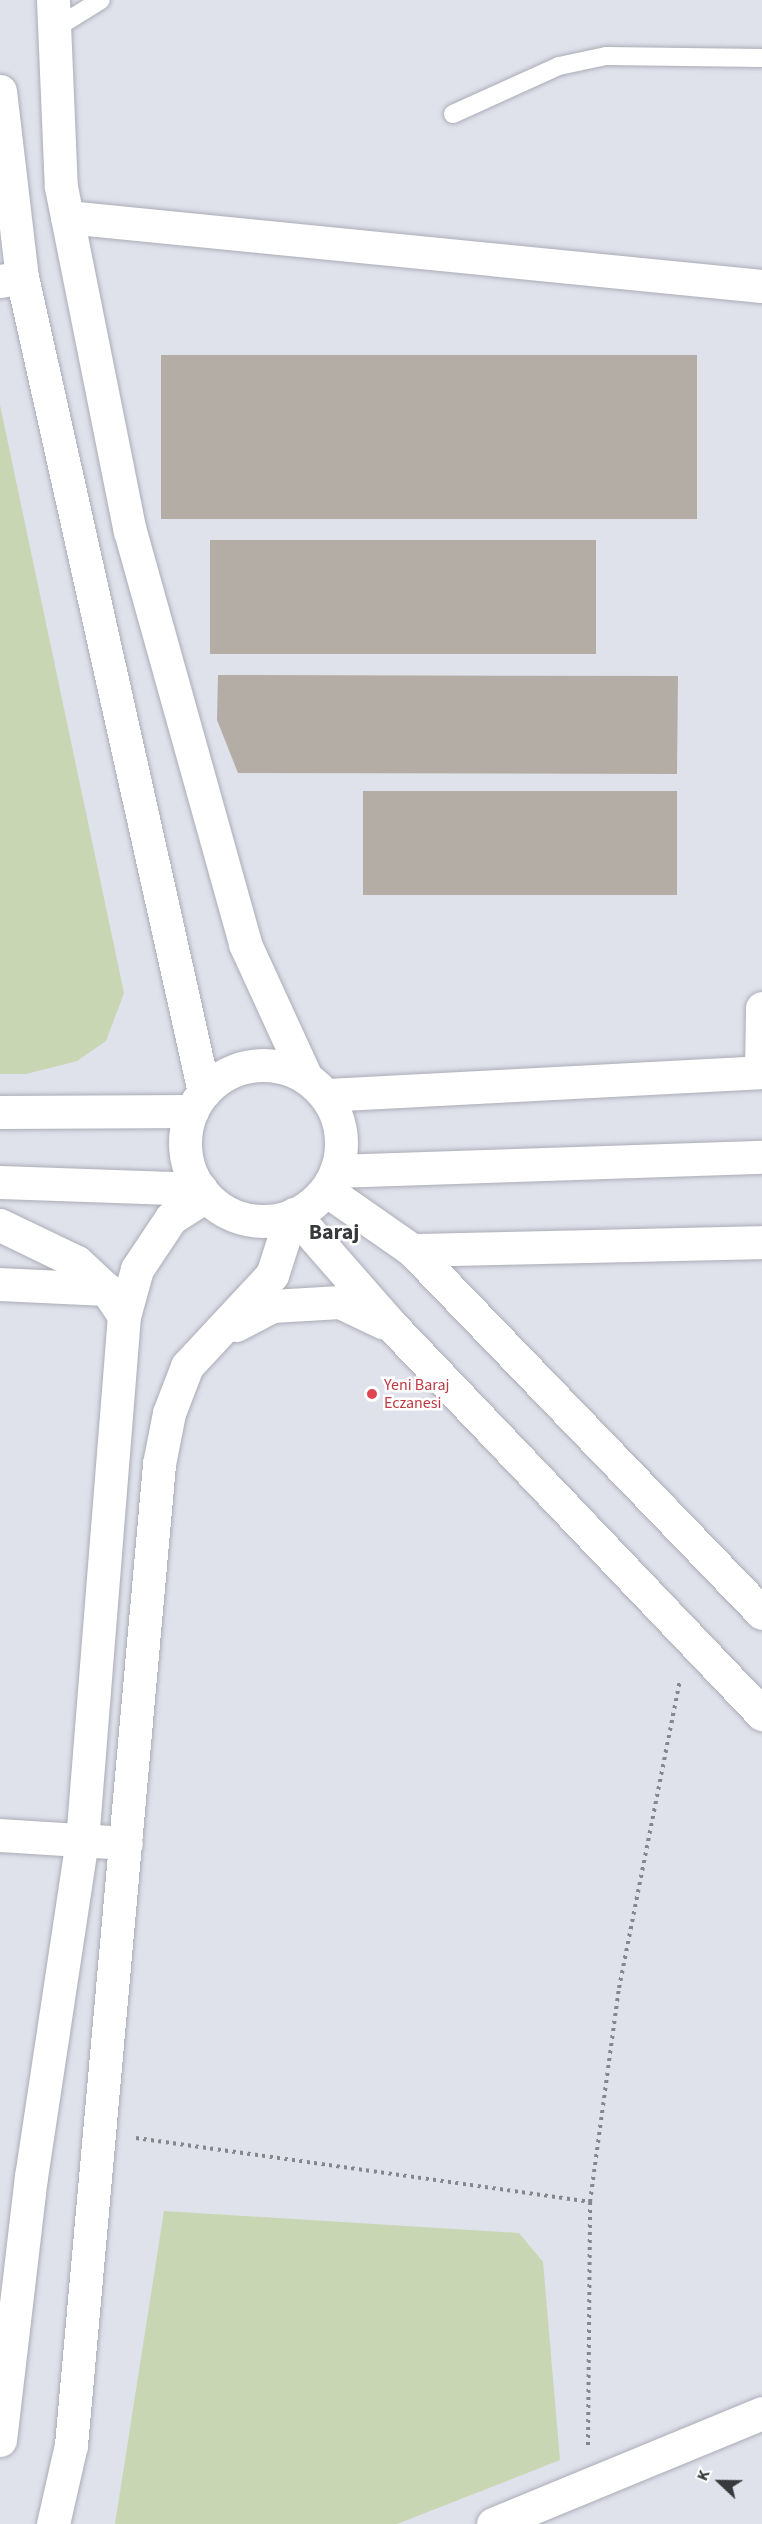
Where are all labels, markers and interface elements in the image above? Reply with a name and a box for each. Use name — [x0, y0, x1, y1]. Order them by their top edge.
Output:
district label: Baraj — [309, 1220, 359, 1246]
place label: Yeni Baraj Eczanesi — [384, 1375, 449, 1413]
marker: Yeni Baraj Eczanesi — [365, 1387, 379, 1401]
north arrow — [690, 2452, 750, 2512]
text: K — [691, 2467, 715, 2484]

